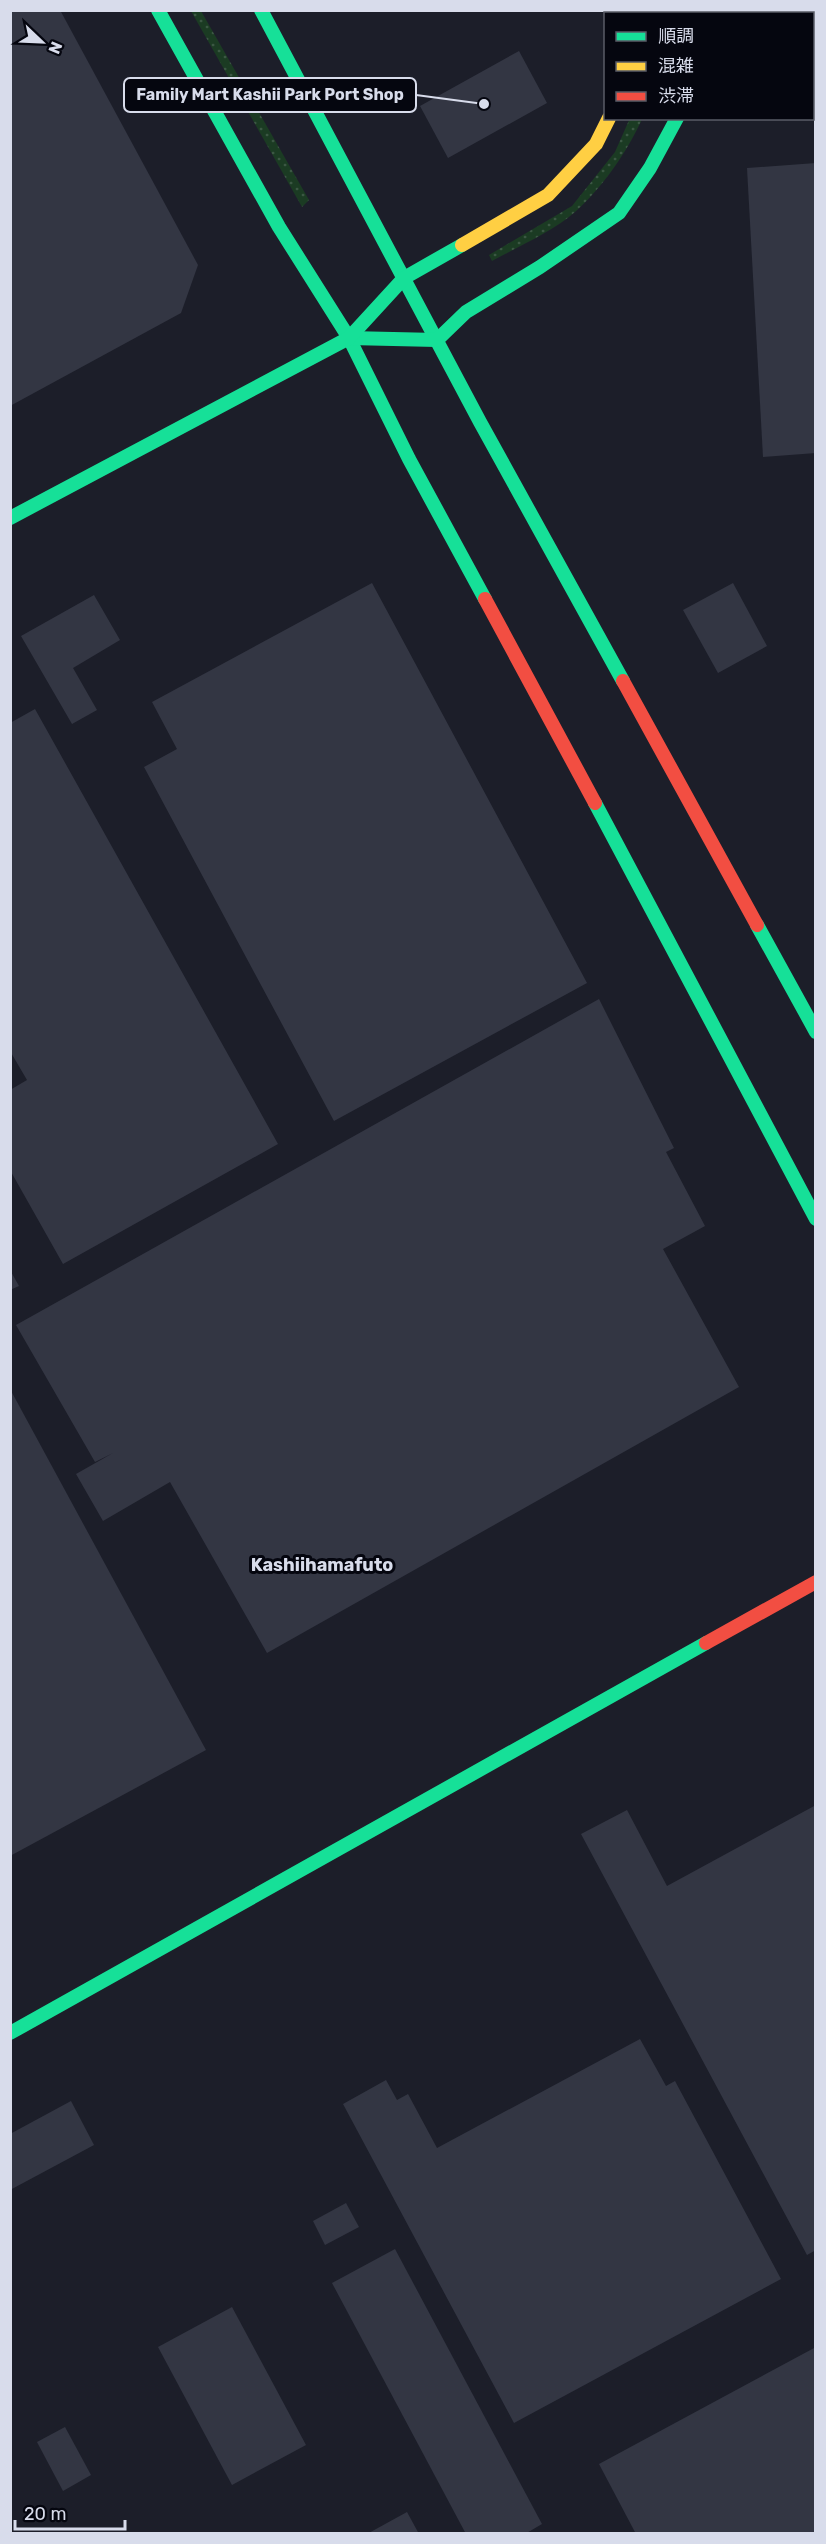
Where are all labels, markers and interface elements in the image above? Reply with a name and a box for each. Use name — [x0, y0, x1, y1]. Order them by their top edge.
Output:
north arrow — [12, 12, 72, 72]
legend — [604, 12, 814, 120]
text: 順調 — [658, 25, 694, 47]
text: N — [44, 39, 66, 57]
text: 混雑 — [658, 55, 694, 77]
callout: Family Mart Kashii Park Port Shop — [124, 78, 416, 112]
text: Family Mart Kashii Park Port Shop — [136, 85, 404, 104]
text: 渋滞 — [658, 85, 694, 107]
district label: Kashiihamafuto — [251, 1554, 393, 1576]
scale bar — [15, 2493, 124, 2531]
text: 20 m — [24, 2503, 66, 2525]

